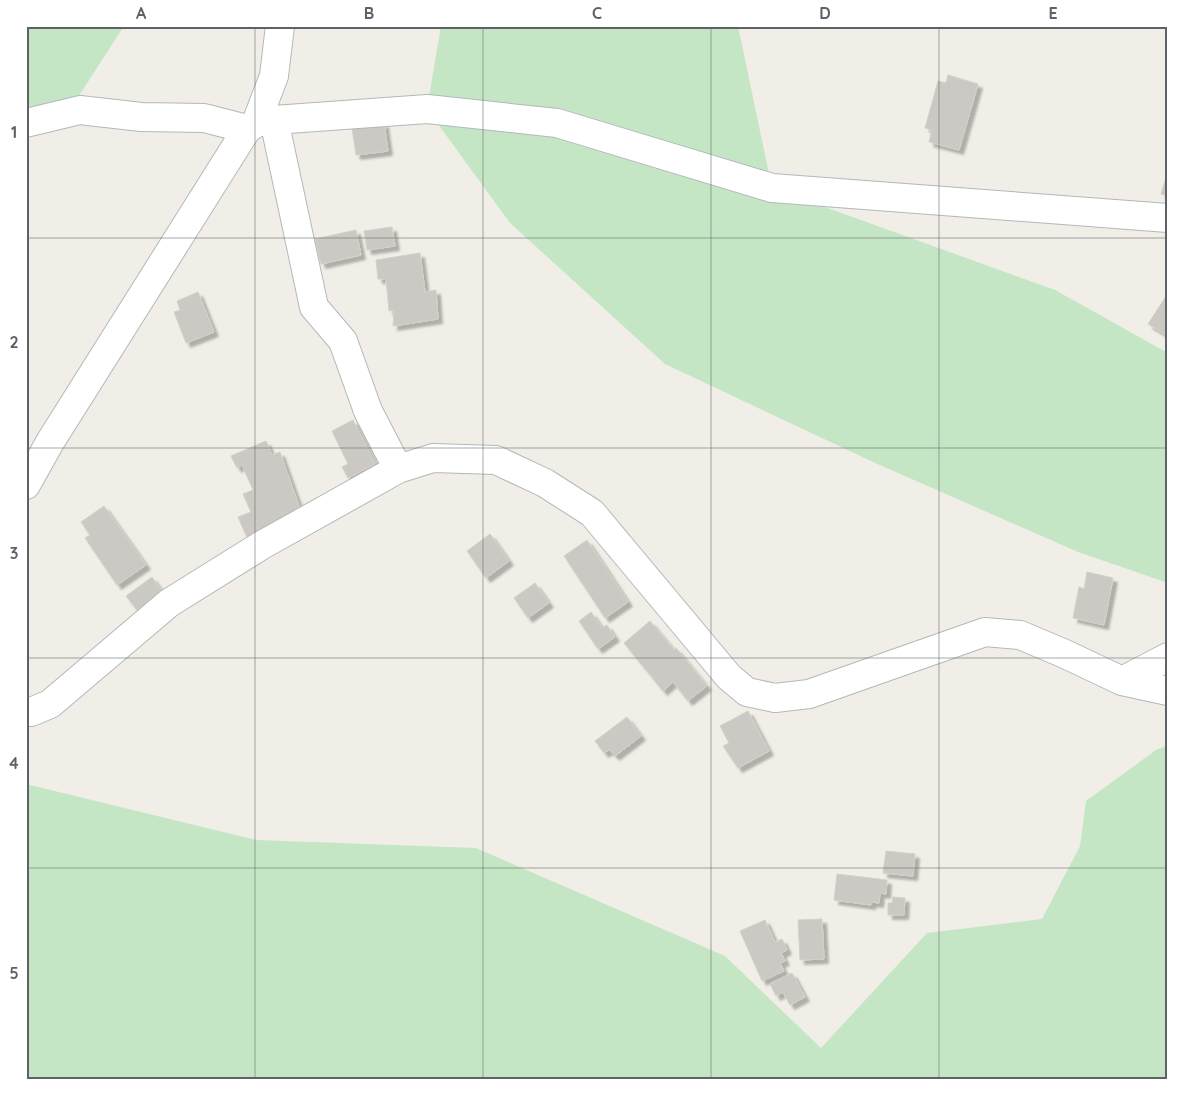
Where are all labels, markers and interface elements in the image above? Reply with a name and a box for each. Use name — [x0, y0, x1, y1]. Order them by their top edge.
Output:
text: A — [136, 3, 147, 23]
text: B — [364, 3, 374, 23]
text: C — [592, 3, 602, 23]
text: D — [819, 3, 831, 23]
text: E — [1048, 3, 1058, 23]
text: 1 — [11, 122, 17, 142]
text: 2 — [9, 332, 19, 352]
text: 3 — [10, 543, 18, 563]
text: 4 — [9, 753, 19, 773]
text: 5 — [9, 963, 19, 983]

